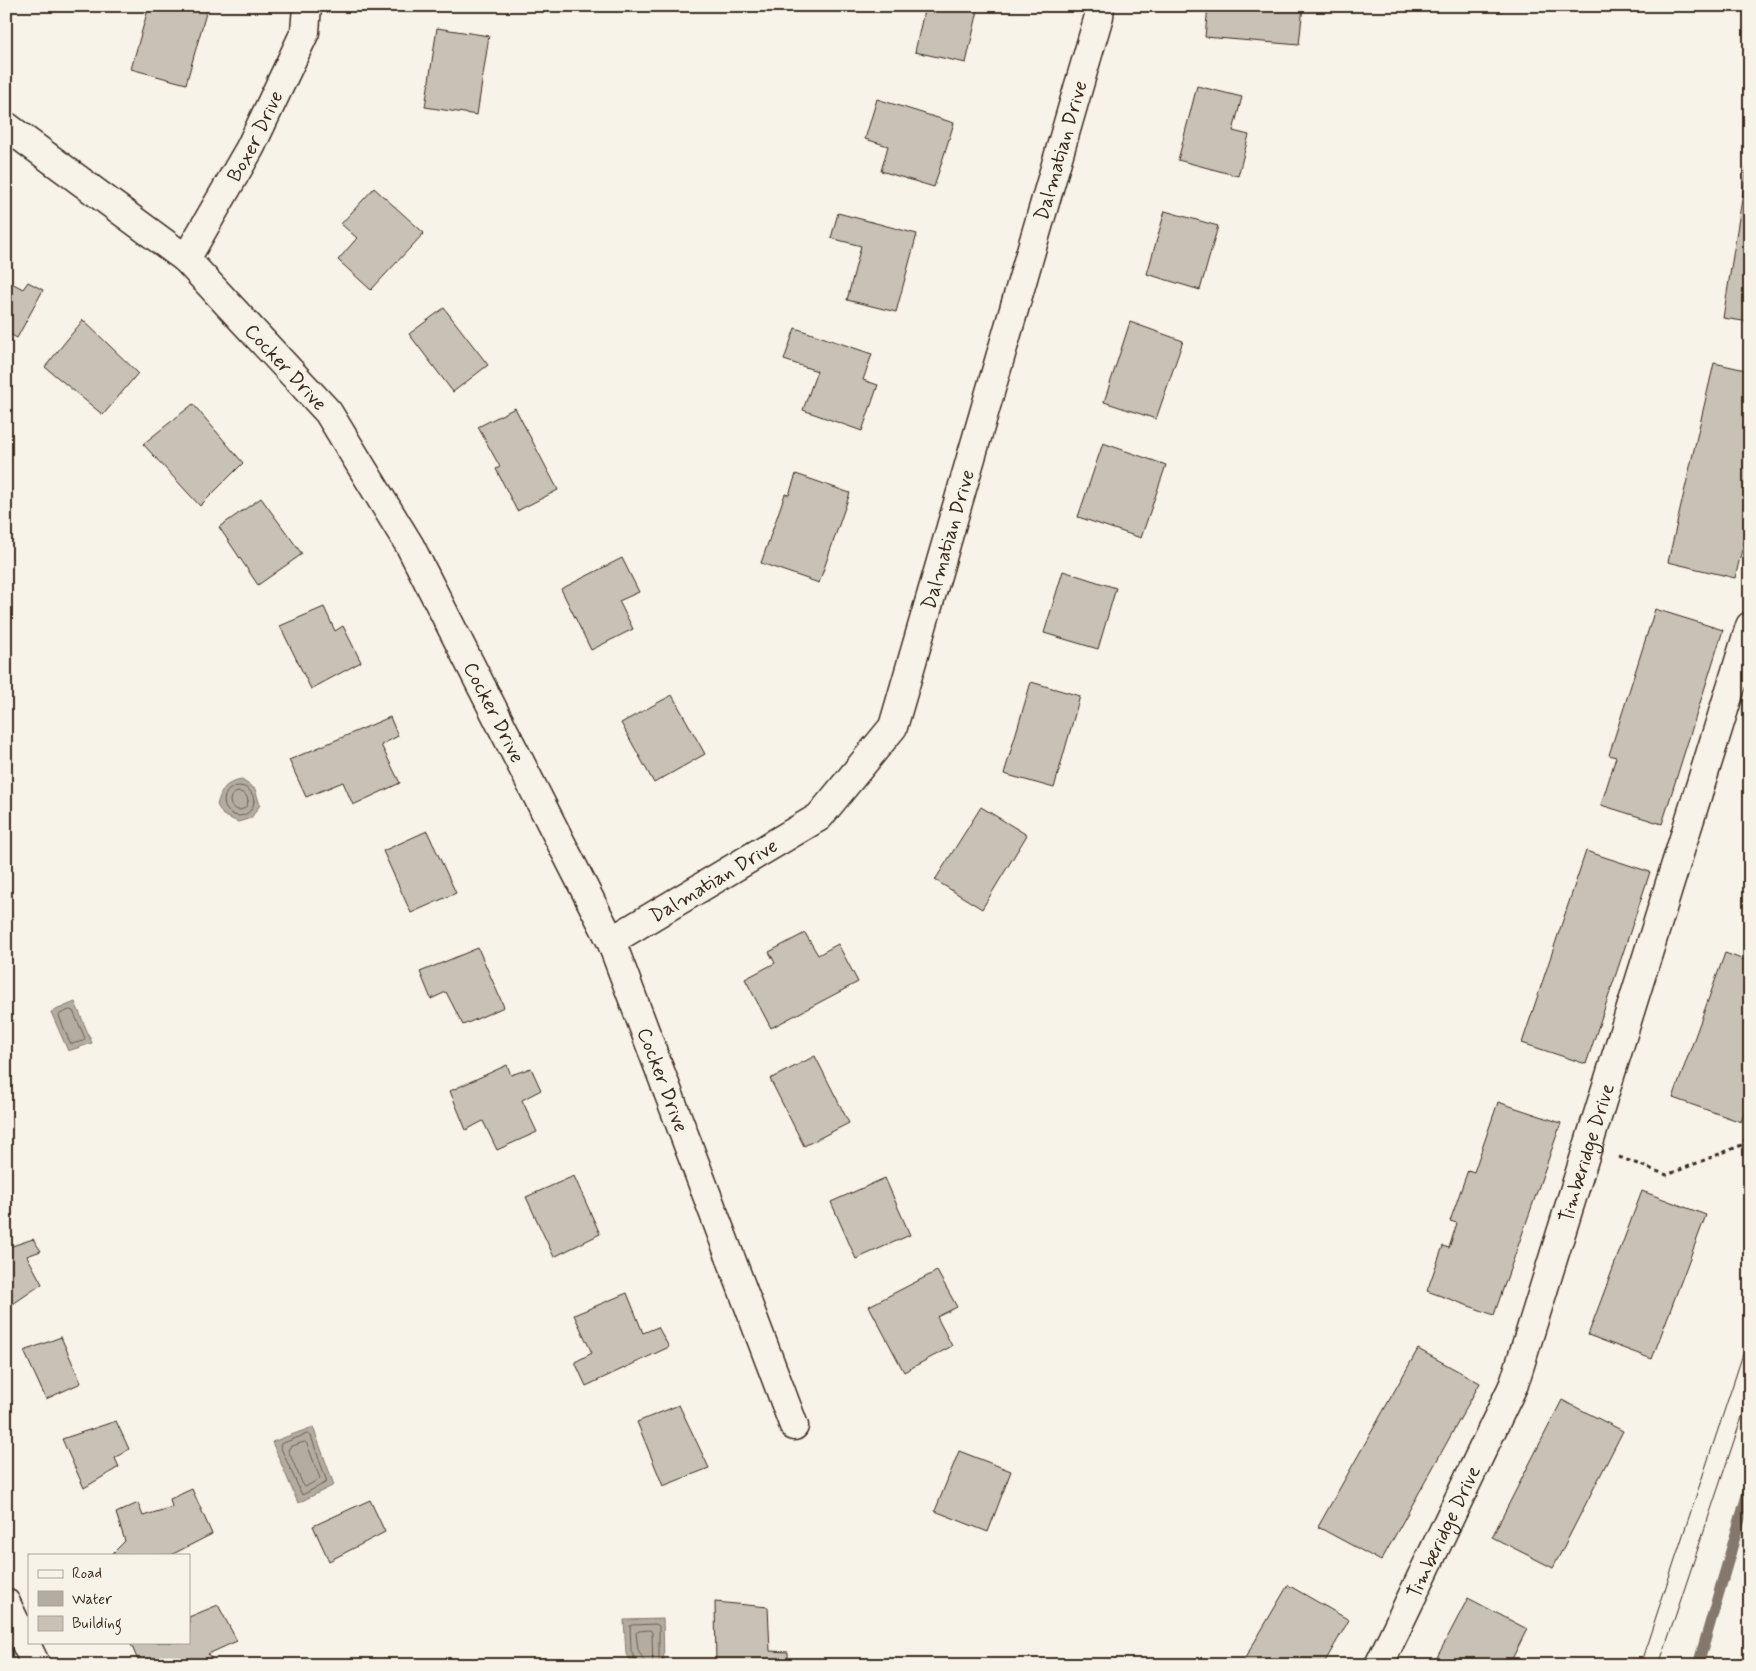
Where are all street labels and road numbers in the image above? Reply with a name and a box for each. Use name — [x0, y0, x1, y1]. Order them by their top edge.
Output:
street label: Dalmatian Drive — [1028, 78, 1095, 224]
street label: Boxer Drive — [221, 86, 290, 187]
street label: Cocker Drive — [238, 318, 332, 417]
street label: Dalmatian Drive — [916, 467, 982, 613]
street label: Cocker Drive — [456, 658, 530, 768]
street label: Dalmatian Drive — [645, 833, 783, 930]
street label: Cocker Drive — [630, 1024, 694, 1136]
street label: Timberidge Drive — [1553, 1080, 1622, 1226]
street label: Timberidge Drive — [1401, 1461, 1488, 1603]

